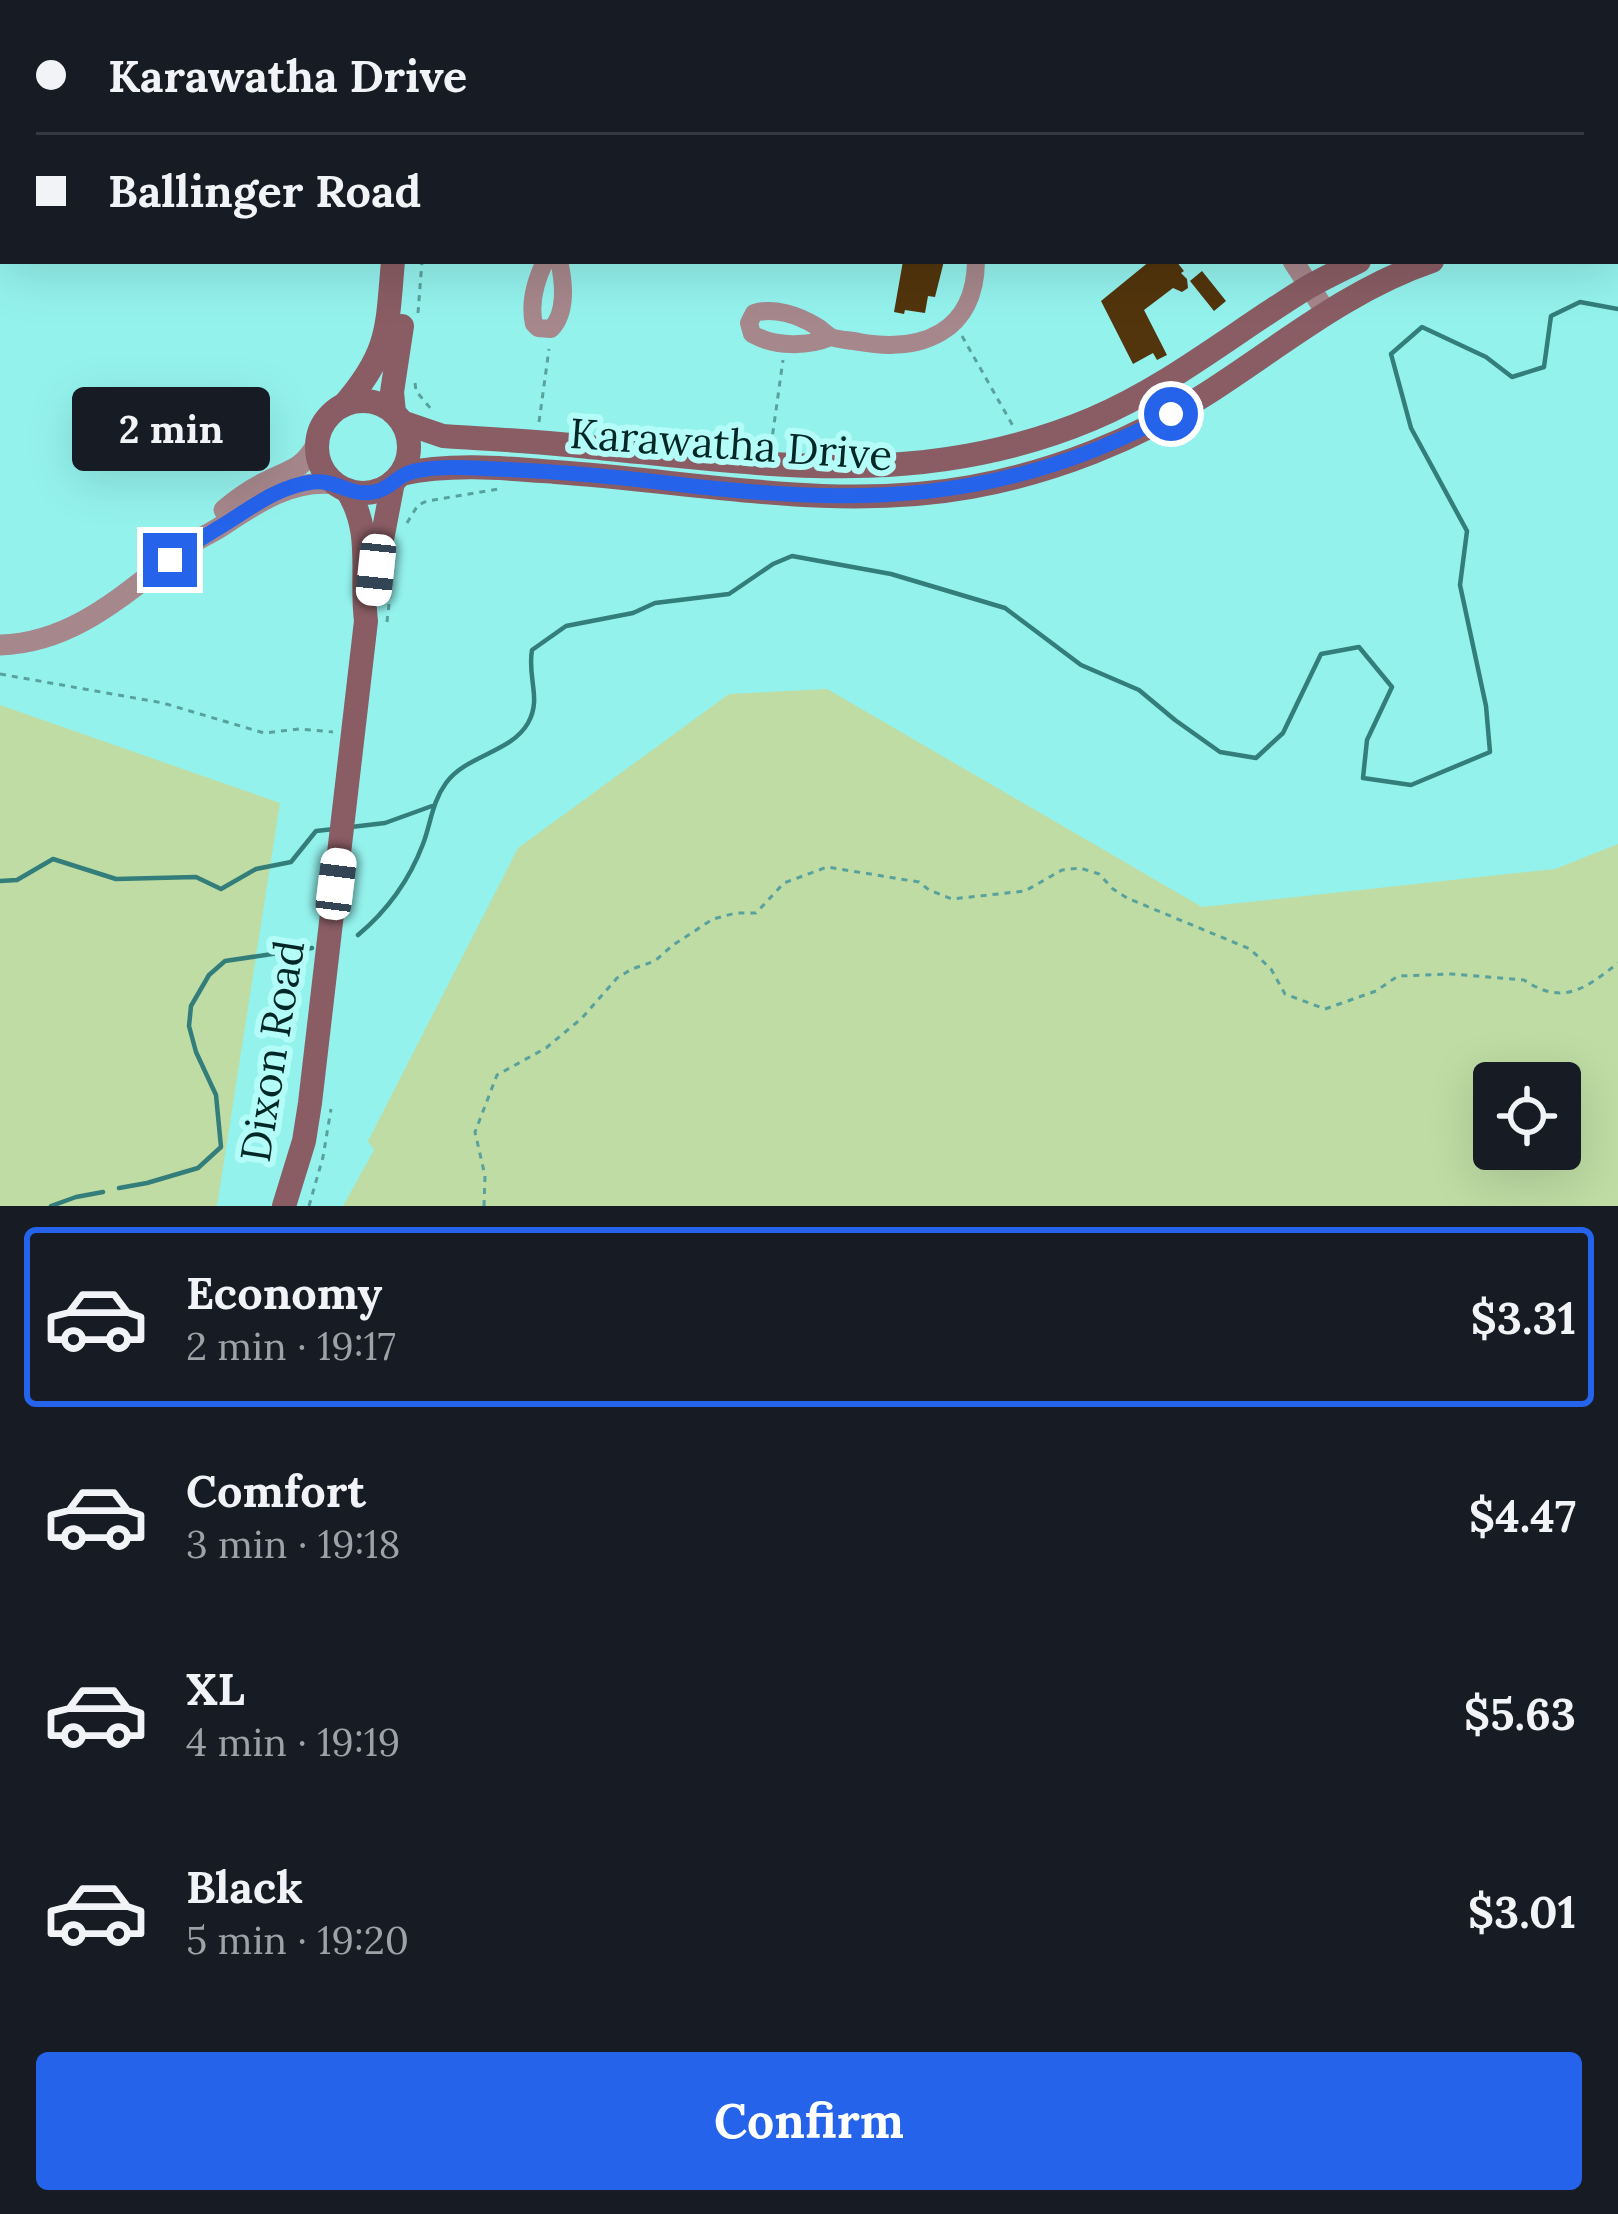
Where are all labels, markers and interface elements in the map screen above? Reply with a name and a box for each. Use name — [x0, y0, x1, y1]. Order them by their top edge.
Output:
text: Karawatha Drive — [108, 47, 467, 104]
text: Ballinger Road — [108, 162, 421, 219]
callout: 2 min — [71, 386, 269, 470]
route start — [1144, 387, 1198, 441]
text: 2 min — [119, 404, 223, 454]
street label: Karawatha Drive — [568, 406, 894, 482]
car — [354, 532, 398, 608]
route end — [143, 533, 197, 587]
car — [314, 846, 358, 922]
street label: Dixon Road — [228, 936, 316, 1166]
map controls — [1473, 1062, 1581, 1170]
button: locate — [1473, 1062, 1581, 1170]
icon: car — [42, 1263, 150, 1371]
text: Economy — [186, 1264, 382, 1321]
text: $3.31 — [1470, 1289, 1576, 1346]
text: 2 min · 19:17 — [186, 1321, 396, 1371]
icon: car — [42, 1461, 150, 1569]
text: Comfort — [186, 1462, 366, 1519]
text: $4.47 — [1469, 1487, 1576, 1544]
text: 3 min · 19:18 — [186, 1519, 400, 1569]
icon: car — [42, 1659, 150, 1767]
text: XL — [186, 1660, 245, 1717]
text: $5.63 — [1464, 1685, 1576, 1742]
text: 4 min · 19:19 — [186, 1717, 400, 1767]
icon: car — [42, 1857, 150, 1965]
text: Black — [186, 1858, 303, 1915]
text: $3.01 — [1468, 1883, 1576, 1940]
text: 5 min · 19:20 — [186, 1915, 409, 1965]
button: Confirm — [36, 2052, 1582, 2190]

